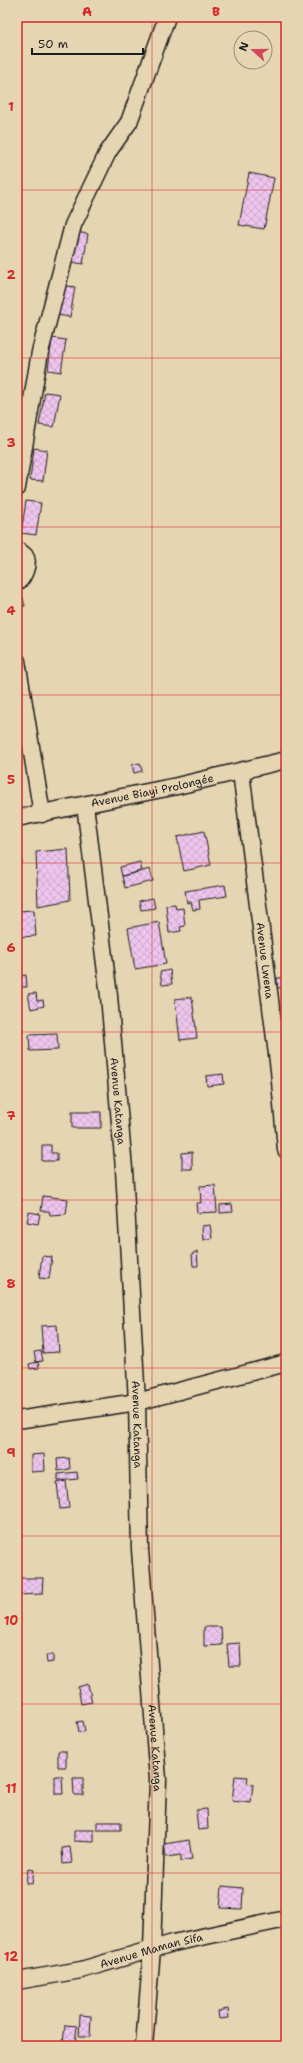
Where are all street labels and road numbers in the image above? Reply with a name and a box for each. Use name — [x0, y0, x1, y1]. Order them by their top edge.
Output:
street label: Avenue Biayi Prolongée — [90, 771, 215, 811]
street label: Avenue Lwena — [252, 921, 277, 1000]
street label: Avenue Katanga — [106, 1057, 129, 1146]
street label: Avenue Katanga — [128, 1380, 145, 1469]
street label: Avenue Katanga — [144, 1704, 165, 1792]
street label: Avenue Maman Sifa — [98, 1930, 204, 1972]

